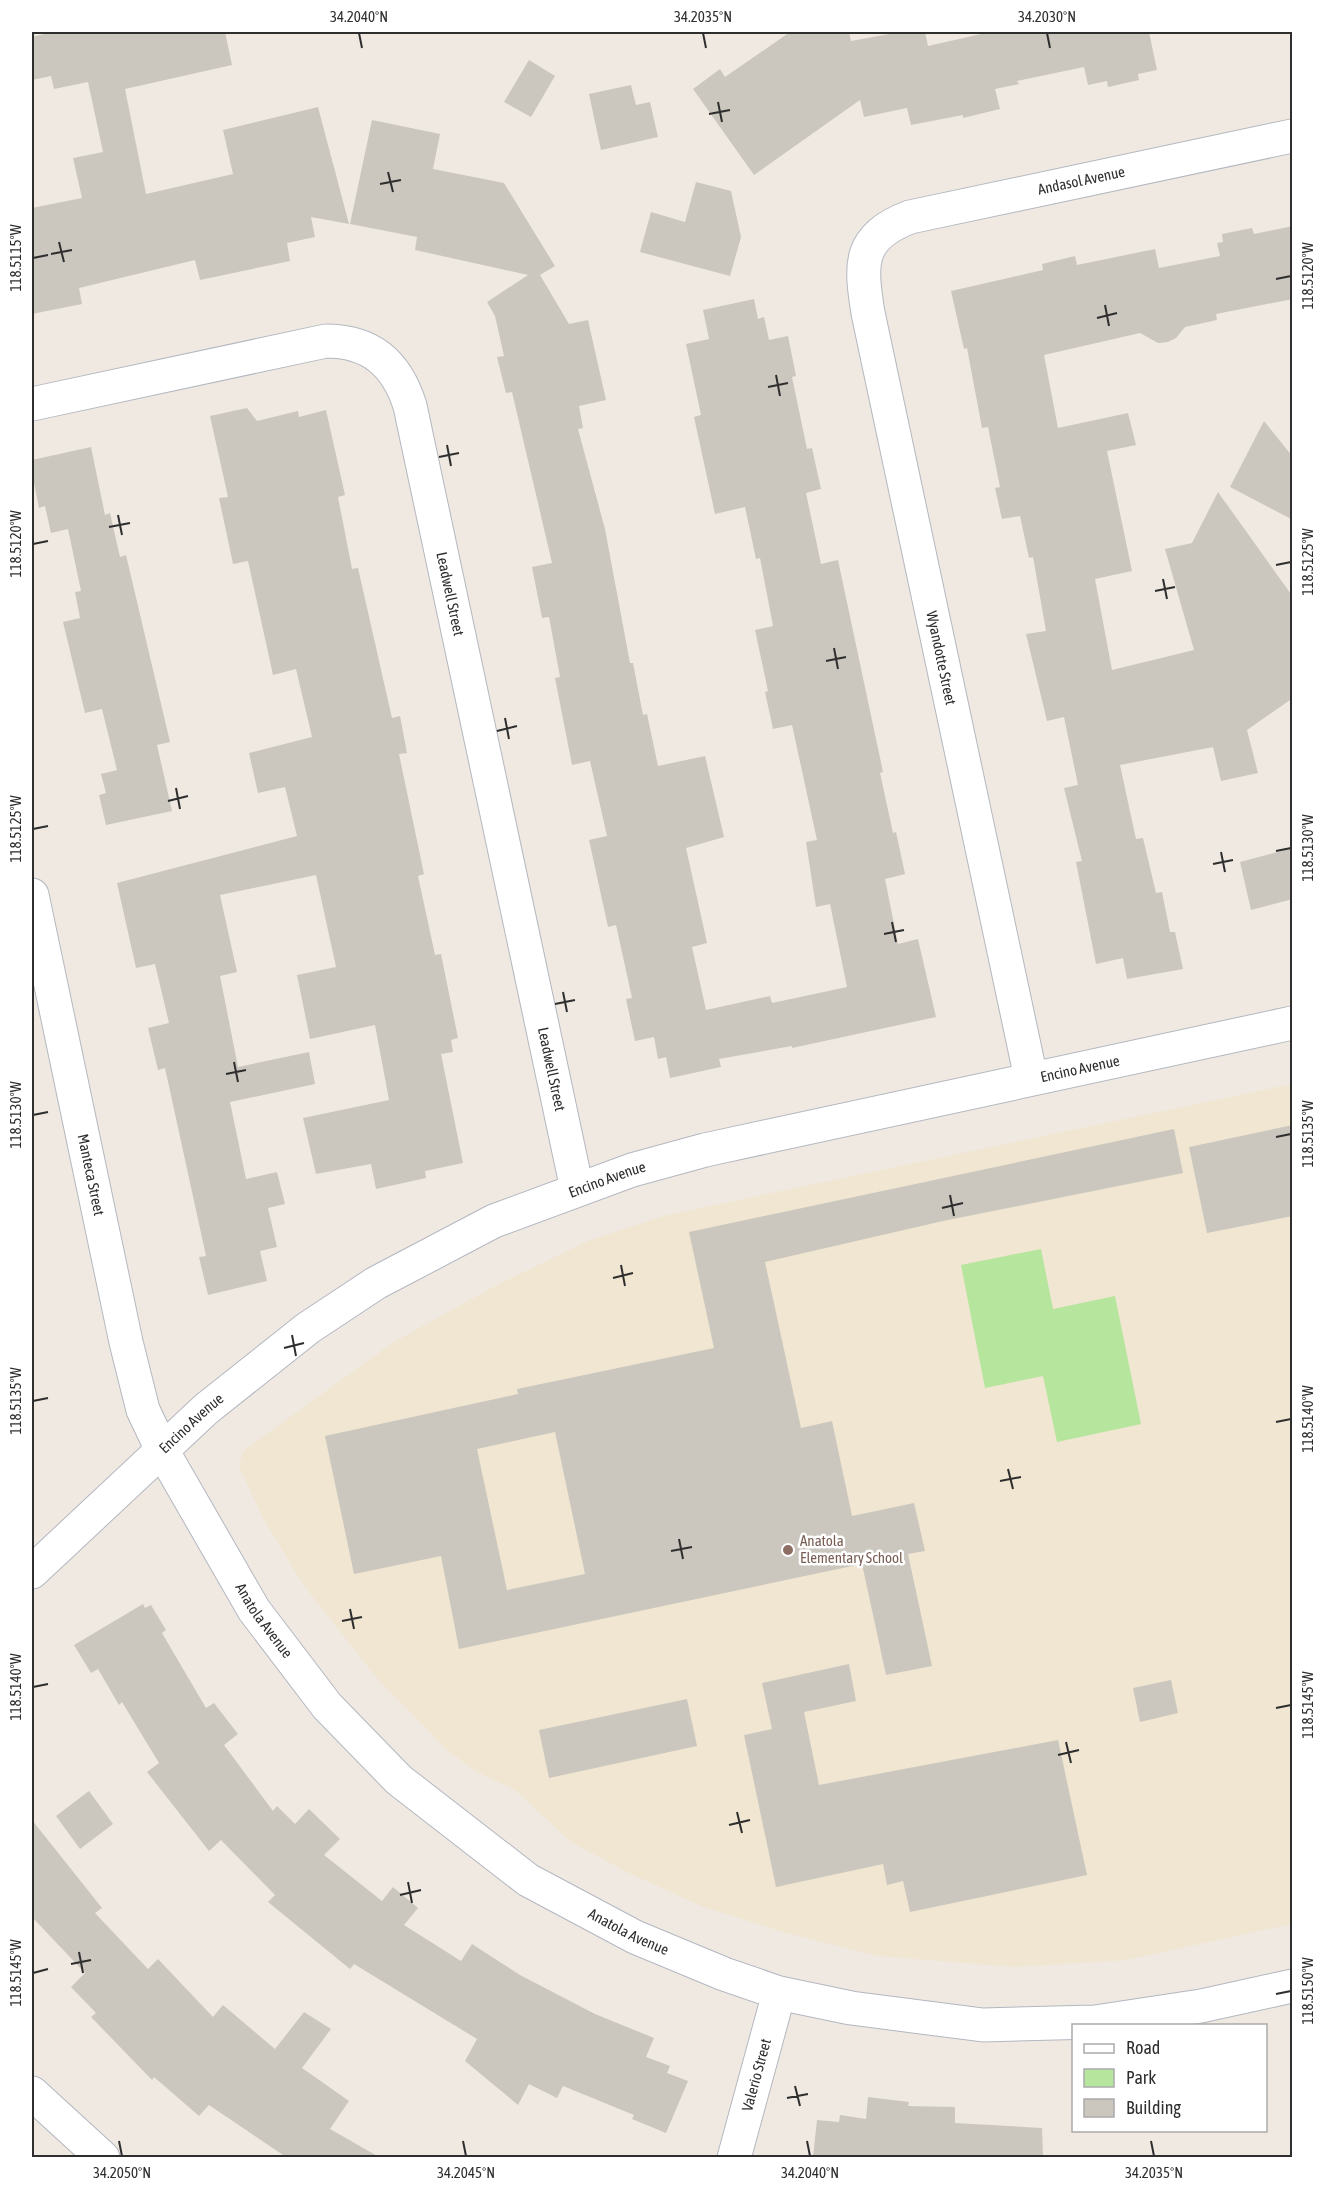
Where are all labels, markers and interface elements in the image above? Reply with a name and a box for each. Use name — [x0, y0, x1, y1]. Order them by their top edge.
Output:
text: 34.2040°N — [330, 8, 388, 25]
text: 34.2035°N — [674, 8, 732, 25]
text: 34.2030°N — [1018, 8, 1076, 25]
street label: Andasol Avenue — [1036, 163, 1127, 198]
text: 118.5115°W — [7, 224, 24, 292]
text: 118.5120°W — [1299, 242, 1316, 310]
text: 118.5120°W — [7, 510, 24, 578]
text: 118.5125°W — [1299, 528, 1316, 596]
street label: Leadwell Street — [433, 550, 468, 637]
street label: Wyandotte Street — [923, 609, 960, 706]
text: 118.5125°W — [7, 795, 24, 863]
text: 118.5130°W — [1299, 814, 1316, 882]
street label: Leadwell Street — [535, 1026, 569, 1113]
street label: Encino Avenue — [1039, 1052, 1121, 1085]
text: 118.5130°W — [7, 1081, 24, 1149]
text: 118.5135°W — [1299, 1100, 1316, 1168]
street label: Manteca Street — [75, 1132, 108, 1217]
street label: Encino Avenue — [566, 1158, 647, 1201]
text: 118.5135°W — [7, 1367, 24, 1435]
text: 118.5140°W — [1299, 1385, 1316, 1453]
street label: Encino Avenue — [156, 1389, 227, 1456]
place label: Anatola Elementary School — [800, 1532, 903, 1566]
marker: Anatola Elementary School — [781, 1543, 795, 1557]
street label: Anatola Avenue — [232, 1580, 296, 1661]
text: 118.5140°W — [7, 1653, 24, 1721]
text: 118.5145°W — [1299, 1671, 1316, 1739]
street label: Anatola Avenue — [586, 1905, 672, 1958]
text: 118.5145°W — [7, 1939, 24, 2007]
text: 118.5150°W — [1299, 1957, 1316, 2025]
legend — [1072, 2024, 1267, 2132]
street label: Valerio Street — [738, 2037, 774, 2113]
text: Road — [1126, 2037, 1160, 2058]
text: Park — [1126, 2067, 1156, 2088]
text: Building — [1126, 2097, 1181, 2118]
text: 34.2050°N — [93, 2164, 151, 2181]
text: 34.2045°N — [437, 2164, 495, 2181]
text: 34.2040°N — [781, 2164, 839, 2181]
text: 34.2035°N — [1125, 2164, 1183, 2181]

